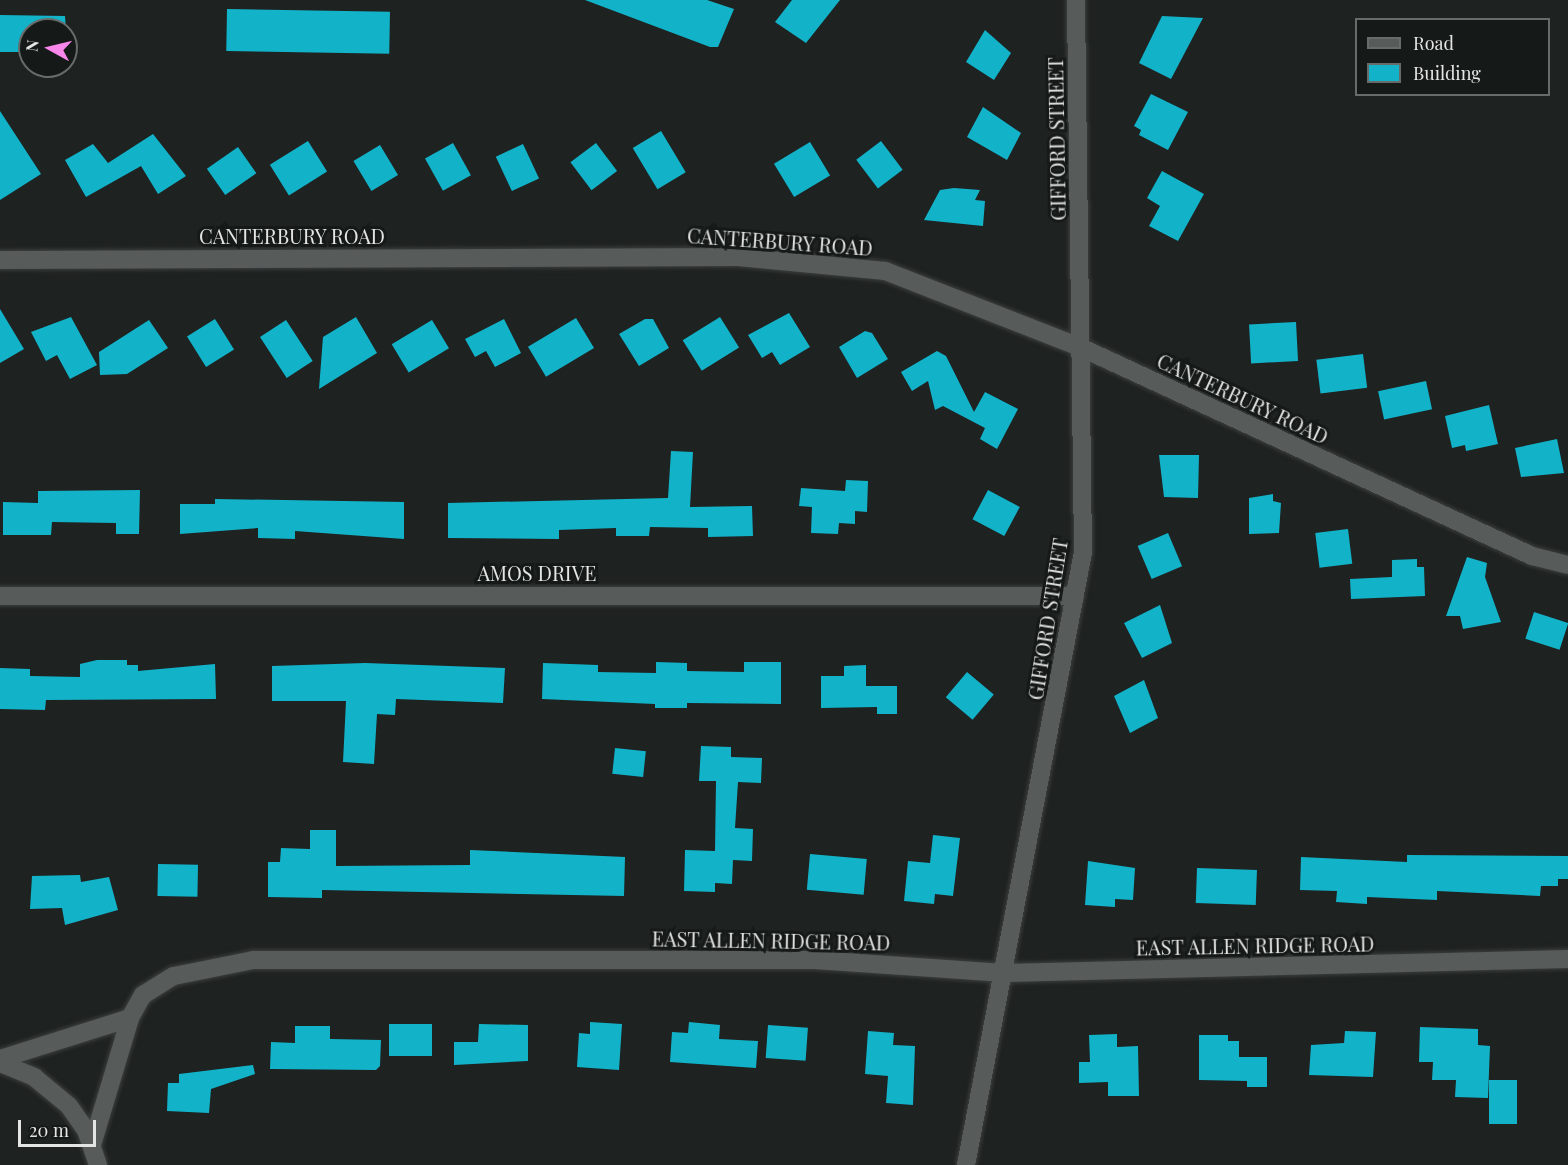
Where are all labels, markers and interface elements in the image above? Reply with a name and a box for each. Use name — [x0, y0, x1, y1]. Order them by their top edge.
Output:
north arrow — [18, 18, 78, 78]
legend — [1355, 18, 1550, 96]
text: Road — [1413, 31, 1454, 55]
text: N — [20, 39, 43, 53]
street label: GIFFORD STREET — [1043, 57, 1069, 221]
text: Building — [1413, 61, 1481, 85]
street label: CANTERBURY ROAD — [199, 223, 385, 247]
street label: CANTERBURY ROAD — [686, 223, 874, 259]
street label: CANTERBURY ROAD — [1153, 348, 1333, 448]
street label: GIFFORD STREET — [1022, 536, 1072, 702]
street label: AMOS DRIVE — [478, 560, 596, 584]
street label: EAST ALLEN RIDGE ROAD — [651, 926, 891, 954]
street label: EAST ALLEN RIDGE ROAD — [1135, 931, 1375, 959]
scale bar — [21, 1108, 99, 1146]
text: 20 m — [29, 1118, 69, 1142]

